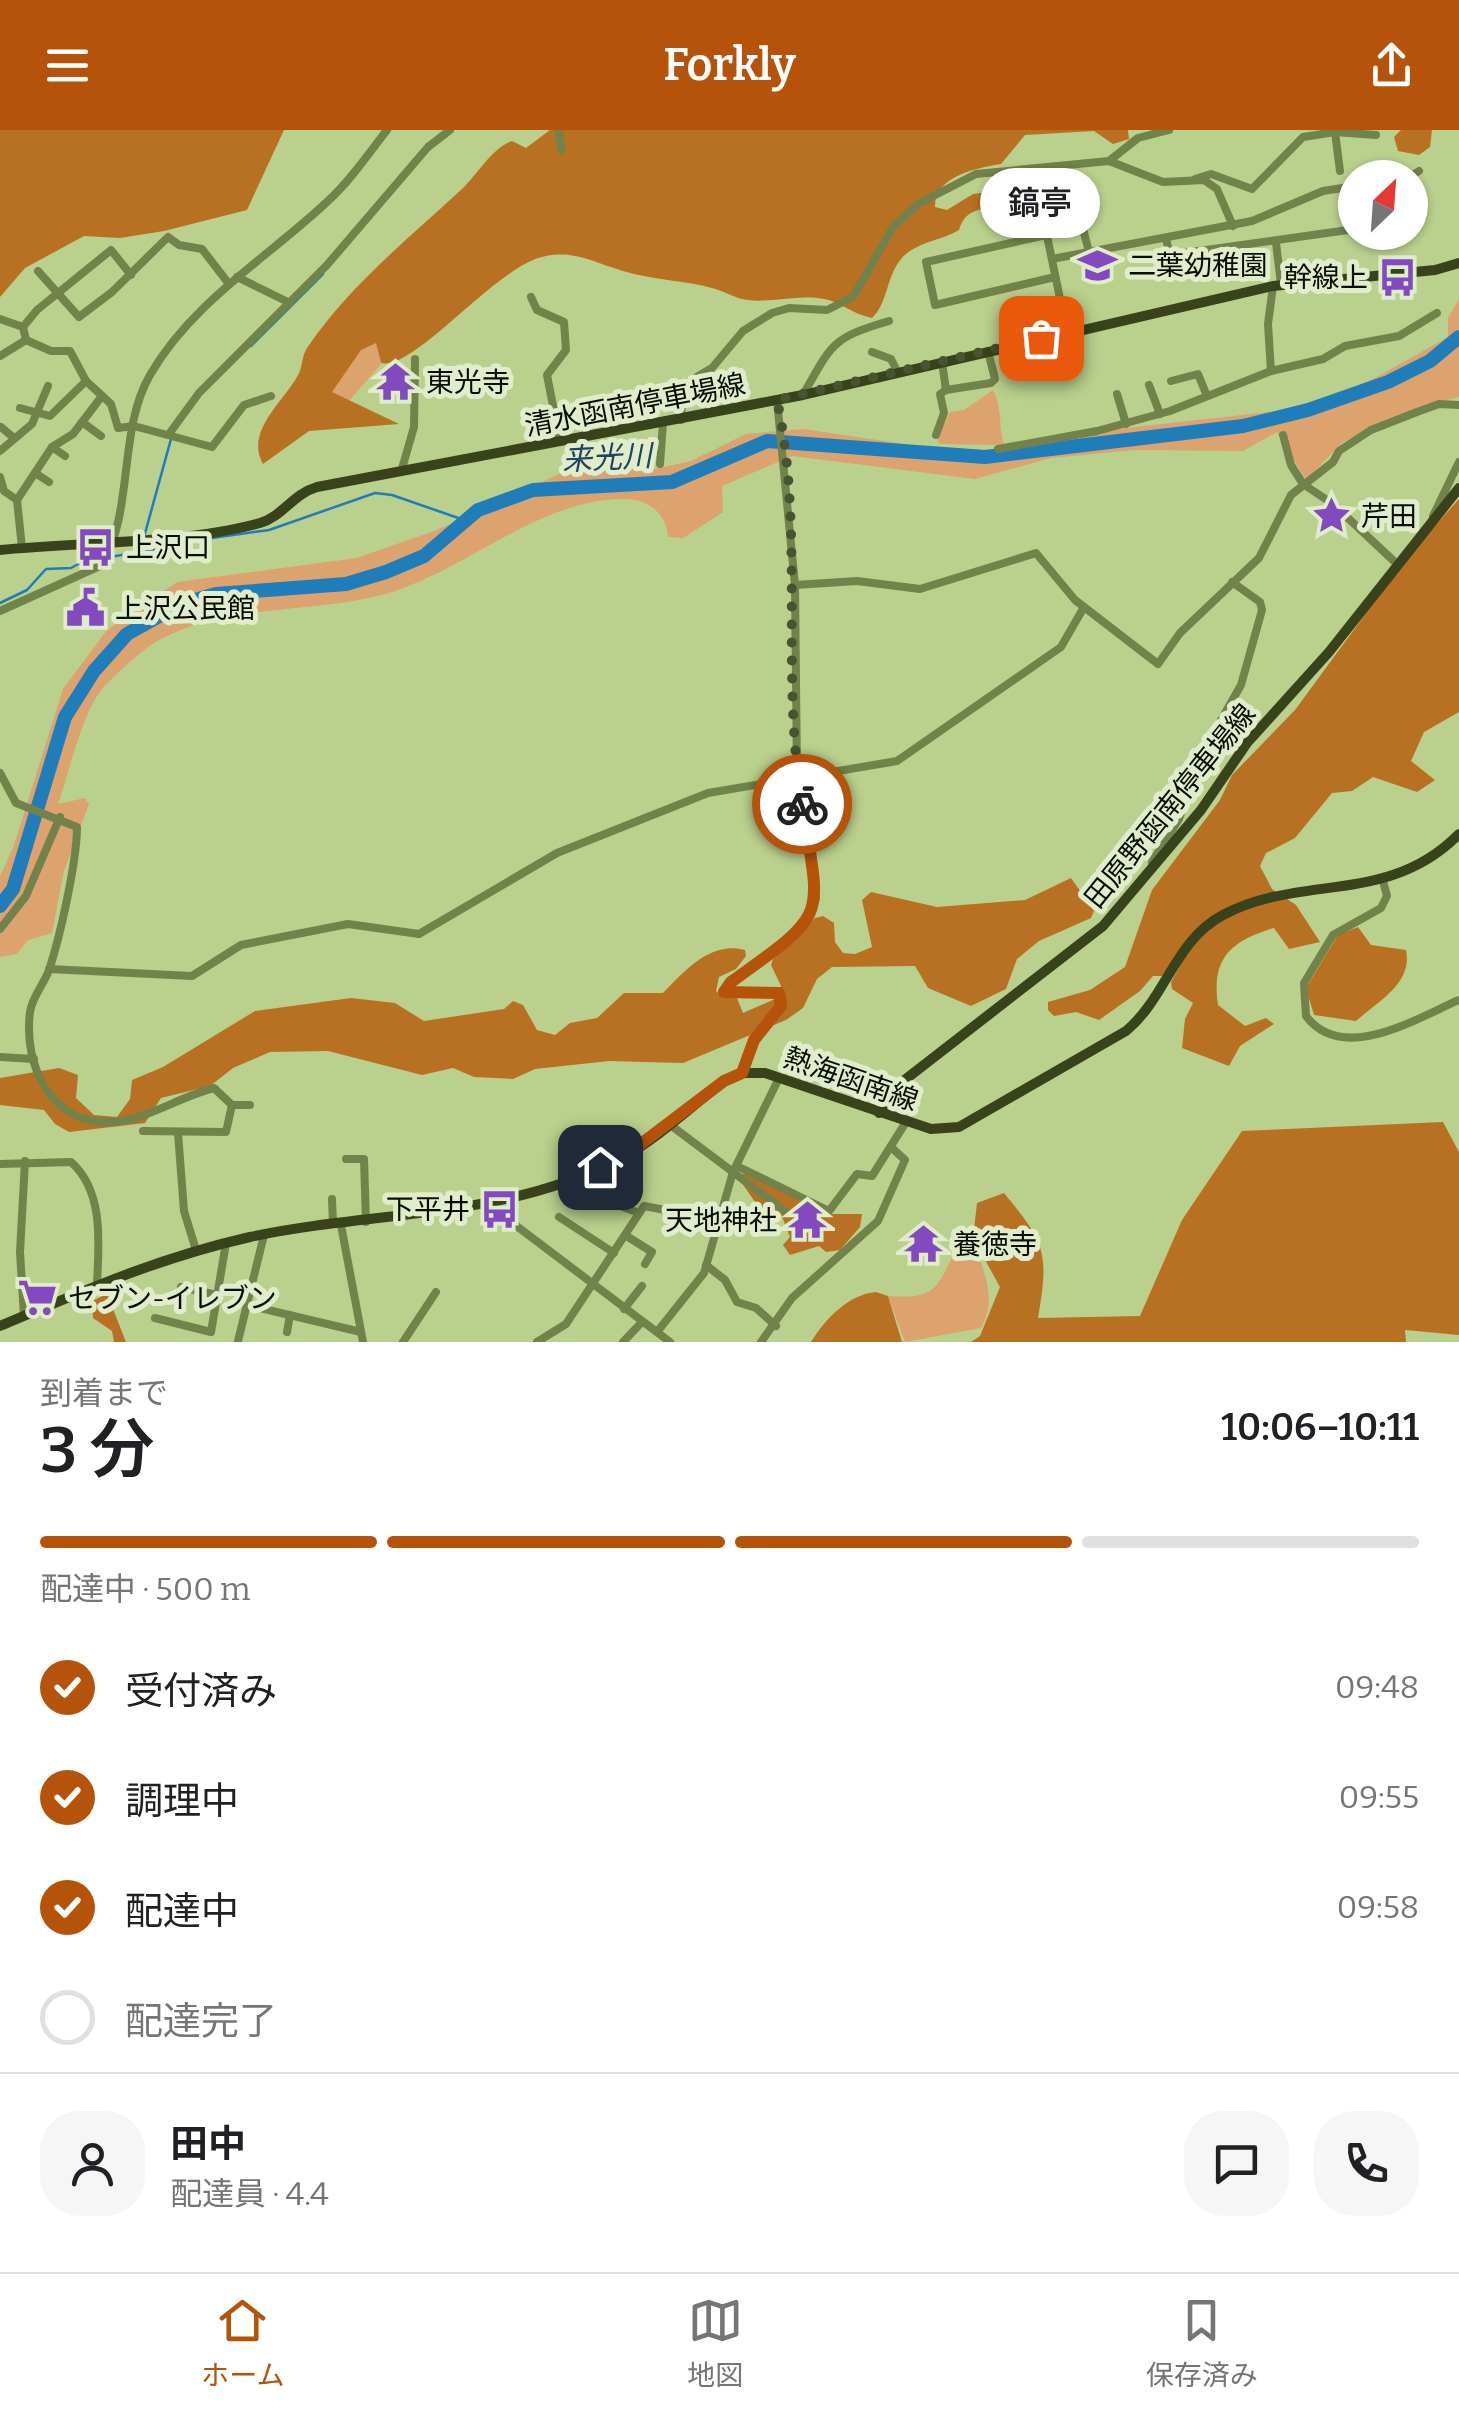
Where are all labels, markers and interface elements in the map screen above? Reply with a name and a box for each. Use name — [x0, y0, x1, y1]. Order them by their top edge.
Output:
icon: menu — [40, 38, 95, 93]
text: Forkly — [663, 38, 796, 92]
icon: share — [1364, 38, 1419, 93]
north arrow — [1338, 160, 1428, 250]
map controls — [1338, 160, 1428, 250]
callout: 鎬亭 — [981, 168, 1101, 238]
text: 鎬亭 — [1008, 184, 1072, 222]
school or university icon: 二葉幼稚園 — [1077, 244, 1119, 286]
place label: 二葉幼稚園 — [1128, 249, 1268, 282]
bus stop icon: 幹線上 — [1377, 256, 1419, 298]
place label: 幹線上 — [1284, 261, 1368, 294]
pin — [999, 296, 1084, 381]
icon: bag — [1014, 311, 1069, 366]
temple icon: 東光寺 — [375, 361, 417, 403]
place label: 東光寺 — [426, 366, 510, 399]
street label: 清水函南停車場線 — [522, 367, 748, 443]
water label: 来光川 — [561, 438, 656, 478]
place icon: 芹田 — [1310, 495, 1352, 537]
place label: 芹田 — [1361, 500, 1417, 533]
bus stop icon: 上沢口 — [75, 526, 117, 568]
place label: 上沢口 — [126, 531, 210, 564]
public building icon: 上沢公民館 — [64, 587, 106, 629]
place label: 上沢公民館 — [115, 592, 255, 625]
street label: 田原野函南停車場線 — [1078, 698, 1262, 914]
courier — [752, 754, 852, 854]
icon: bike — [775, 777, 830, 832]
street label: 熱海函南線 — [779, 1041, 923, 1117]
pin — [558, 1125, 643, 1210]
icon: home — [573, 1140, 628, 1195]
bus stop icon: 下平井 — [479, 1188, 521, 1230]
place label: 下平井 — [386, 1193, 470, 1226]
temple icon: 天地神社 — [786, 1199, 828, 1241]
place label: 天地神社 — [665, 1204, 777, 1237]
temple icon: 養徳寺 — [902, 1223, 944, 1265]
place label: 養徳寺 — [953, 1228, 1037, 1261]
supermarket icon: セブン-イレブン — [17, 1277, 59, 1319]
place label: セブン-イレブン — [68, 1282, 277, 1315]
text: 到着まで — [40, 1374, 168, 1412]
text: 10:06–10:11 — [1221, 1404, 1419, 1450]
text: 3 分 — [40, 1411, 154, 1489]
text: 配達中 · 500 m — [40, 1570, 251, 1608]
icon: check — [40, 1660, 95, 1715]
text: 受付済み — [125, 1668, 277, 1714]
text: 09:48 — [1335, 1668, 1419, 1706]
icon: check — [40, 1770, 95, 1825]
text: 調理中 — [125, 1778, 239, 1824]
text: 09:55 — [1339, 1778, 1419, 1816]
icon: check — [40, 1880, 95, 1935]
text: 配達中 — [125, 1888, 239, 1934]
text: 09:58 — [1337, 1888, 1419, 1926]
text: 配達完了 — [125, 1998, 277, 2044]
button: person — [40, 2111, 145, 2216]
button: chat — [1184, 2111, 1289, 2216]
button: phone — [1314, 2111, 1419, 2216]
text: 田中 — [170, 2121, 246, 2167]
text: 配達員 · 4.4 — [170, 2175, 329, 2213]
tab: ホーム — [201, 2293, 284, 2393]
tab: 地図 — [687, 2293, 743, 2393]
tab: 保存済み — [1146, 2293, 1258, 2393]

